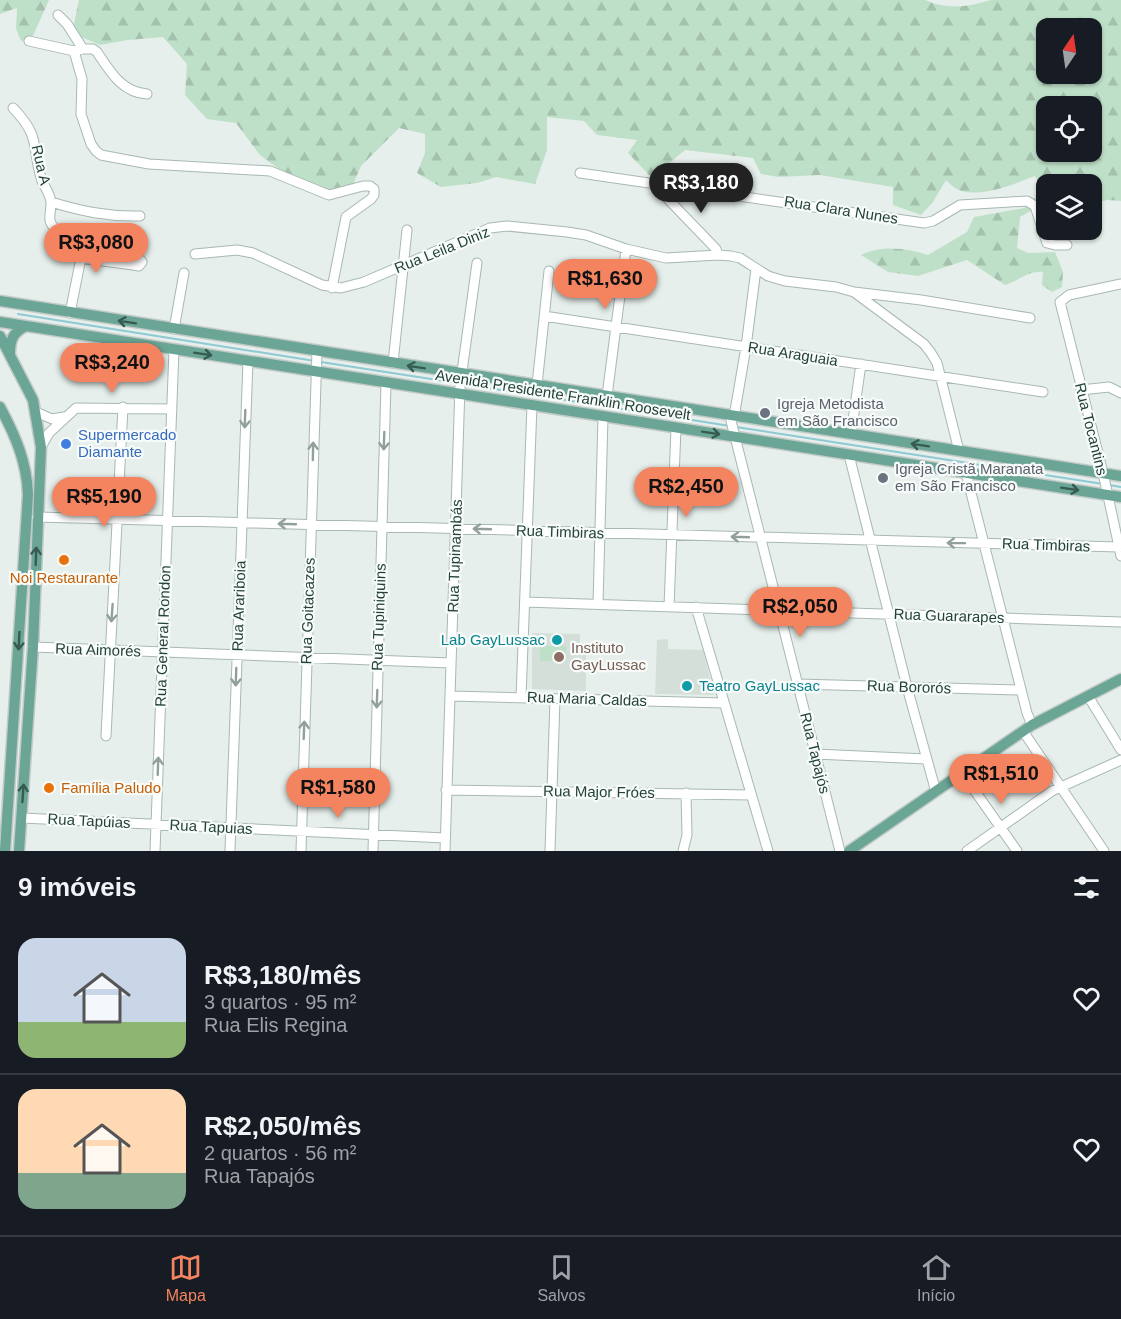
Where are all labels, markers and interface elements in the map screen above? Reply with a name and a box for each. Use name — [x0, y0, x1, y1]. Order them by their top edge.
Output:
north arrow — [1036, 18, 1102, 84]
map controls — [1036, 18, 1102, 240]
button: locate — [1036, 96, 1102, 162]
street label: Rua A — [29, 143, 54, 187]
pin: R$3,180 — [646, 163, 756, 214]
text: R$3,180 — [663, 171, 739, 193]
button: layers — [1036, 174, 1102, 240]
street label: Rua Clara Nunes — [783, 192, 899, 227]
pin: R$3,080 — [41, 223, 151, 274]
street label: Rua Leila Diniz — [392, 223, 492, 276]
text: R$3,080 — [58, 231, 134, 253]
pin: R$1,630 — [550, 259, 660, 310]
text: R$1,630 — [567, 267, 643, 289]
one-way arrow — [118, 316, 138, 327]
street label: Rua Araguaia — [747, 338, 840, 369]
pin: R$3,240 — [57, 343, 167, 394]
one-way arrow — [193, 349, 213, 360]
text: R$3,240 — [74, 351, 150, 373]
one-way arrow — [407, 361, 427, 372]
street label: Avenida Presidente Franklin Roosevelt — [434, 366, 693, 423]
street label: Rua Tocantins — [1072, 381, 1111, 477]
place label: Igreja Metodista em São Francisco — [777, 395, 898, 429]
marker: Igreja Metodista em São Francisco — [758, 406, 772, 420]
one-way arrow — [240, 409, 251, 429]
place label: Supermercado Diamante — [78, 426, 176, 460]
one-way arrow — [701, 428, 721, 439]
one-way arrow — [379, 431, 390, 451]
marker: Supermercado Diamante — [59, 437, 73, 451]
one-way arrow — [911, 439, 931, 450]
one-way arrow — [308, 441, 319, 461]
place label: Igreja Cristã Maranata em São Francisco — [895, 460, 1044, 494]
pin: R$2,450 — [631, 467, 741, 518]
marker: Igreja Cristã Maranata em São Francisco — [876, 471, 890, 485]
text: R$2,450 — [648, 475, 724, 497]
pin: R$5,190 — [49, 477, 159, 528]
one-way arrow — [1060, 484, 1079, 495]
text: R$5,190 — [66, 485, 142, 507]
street label: Rua Tupinambás — [444, 499, 465, 613]
one-way arrow — [277, 518, 297, 530]
street label: Rua Timbiras — [516, 521, 604, 542]
one-way arrow — [472, 524, 492, 535]
one-way arrow — [730, 531, 750, 542]
street label: Rua Timbiras — [1002, 534, 1090, 555]
one-way arrow — [946, 537, 966, 548]
one-way arrow — [30, 547, 41, 566]
marker: Noi Restaurante — [57, 553, 71, 567]
street label: Rua Goitacazes — [297, 557, 318, 665]
street label: Rua Arariboia — [228, 560, 249, 652]
street label: Rua Tupiniquins — [368, 563, 389, 671]
street label: Rua General Rondon — [152, 565, 173, 707]
place label: Noi Restaurante — [10, 569, 118, 586]
pin: R$2,050 — [745, 587, 855, 638]
text: R$2,050 — [762, 595, 838, 617]
one-way arrow — [107, 602, 118, 622]
street label: Rua Guararapes — [893, 605, 1005, 626]
one-way arrow — [13, 631, 24, 651]
place label: Lab GayLussac — [441, 631, 545, 648]
marker: Lab GayLussac — [550, 633, 564, 647]
place label: Instituto GayLussac — [571, 639, 647, 673]
street label: Rua Aimorés — [55, 640, 141, 659]
marker: Instituto GayLussac — [552, 650, 566, 664]
one-way arrow — [230, 667, 242, 687]
place label: Teatro GayLussac — [699, 677, 820, 694]
street label: Rua Bororós — [867, 677, 951, 696]
marker: Teatro GayLussac — [680, 679, 694, 693]
street label: Rua Maria Caldas — [527, 688, 647, 709]
one-way arrow — [371, 689, 383, 709]
street label: Rua Tapajós — [797, 710, 834, 795]
one-way arrow — [299, 720, 310, 740]
pin: R$1,510 — [946, 754, 1056, 805]
one-way arrow — [152, 756, 163, 776]
text: R$1,510 — [963, 762, 1039, 784]
pin: R$1,580 — [283, 768, 393, 819]
text: R$1,580 — [300, 776, 376, 798]
place label: Família Paludo — [61, 779, 161, 796]
marker: Família Paludo — [42, 781, 56, 795]
street label: Rua Major Fróes — [543, 782, 655, 801]
one-way arrow — [18, 783, 29, 803]
street label: Rua Tapúias — [47, 810, 131, 831]
street label: Rua Tapuias — [169, 816, 253, 837]
icon: filters — [1070, 871, 1103, 904]
text: 9 imóveis — [18, 872, 137, 902]
text: R$3,180/mês — [204, 960, 362, 990]
icon: home — [66, 962, 138, 1034]
icon: heart — [1070, 982, 1103, 1015]
text: 3 quartos · 95 m² — [204, 991, 356, 1013]
text: Rua Elis Regina — [204, 1014, 347, 1036]
text: R$2,050/mês — [204, 1111, 362, 1141]
icon: home — [66, 1113, 138, 1185]
icon: heart — [1070, 1133, 1103, 1166]
text: 2 quartos · 56 m² — [204, 1142, 356, 1164]
text: Rua Tapajós — [204, 1165, 315, 1187]
tab: Mapa — [166, 1251, 206, 1305]
tab: Salvos — [537, 1251, 585, 1305]
tab: Início — [917, 1251, 955, 1305]

